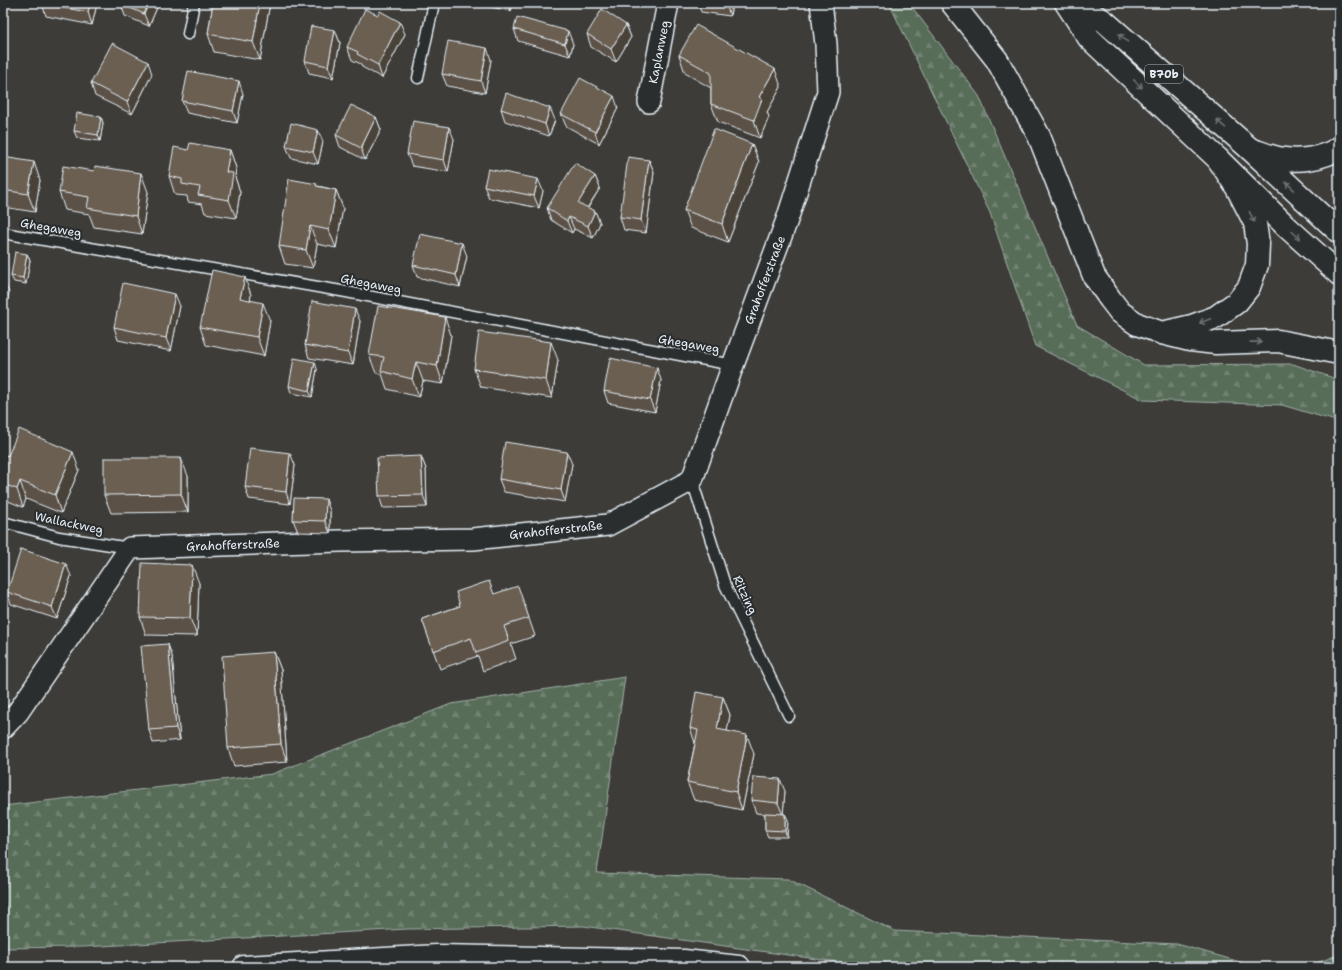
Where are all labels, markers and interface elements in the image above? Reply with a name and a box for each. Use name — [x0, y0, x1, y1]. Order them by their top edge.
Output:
street label: Kaplanweg — [645, 19, 673, 85]
one-way arrow — [1118, 34, 1128, 43]
road number: B70b — [1145, 65, 1183, 83]
one-way arrow — [1133, 79, 1143, 89]
one-way arrow — [1216, 119, 1226, 128]
one-way arrow — [1285, 182, 1295, 191]
one-way arrow — [1248, 211, 1256, 223]
street label: Ghegaweg — [19, 215, 83, 241]
one-way arrow — [1291, 230, 1301, 240]
street label: Grahofferstraße — [741, 233, 789, 327]
street label: Ghegaweg — [339, 270, 403, 298]
one-way arrow — [1199, 318, 1211, 326]
street label: Ghegaweg — [657, 331, 721, 357]
one-way arrow — [1249, 338, 1262, 346]
street label: Wallackweg — [33, 508, 105, 538]
street label: Grahofferstraße — [509, 517, 604, 543]
street label: Grahofferstraße — [186, 535, 280, 555]
street label: Ritzing — [729, 573, 761, 617]

